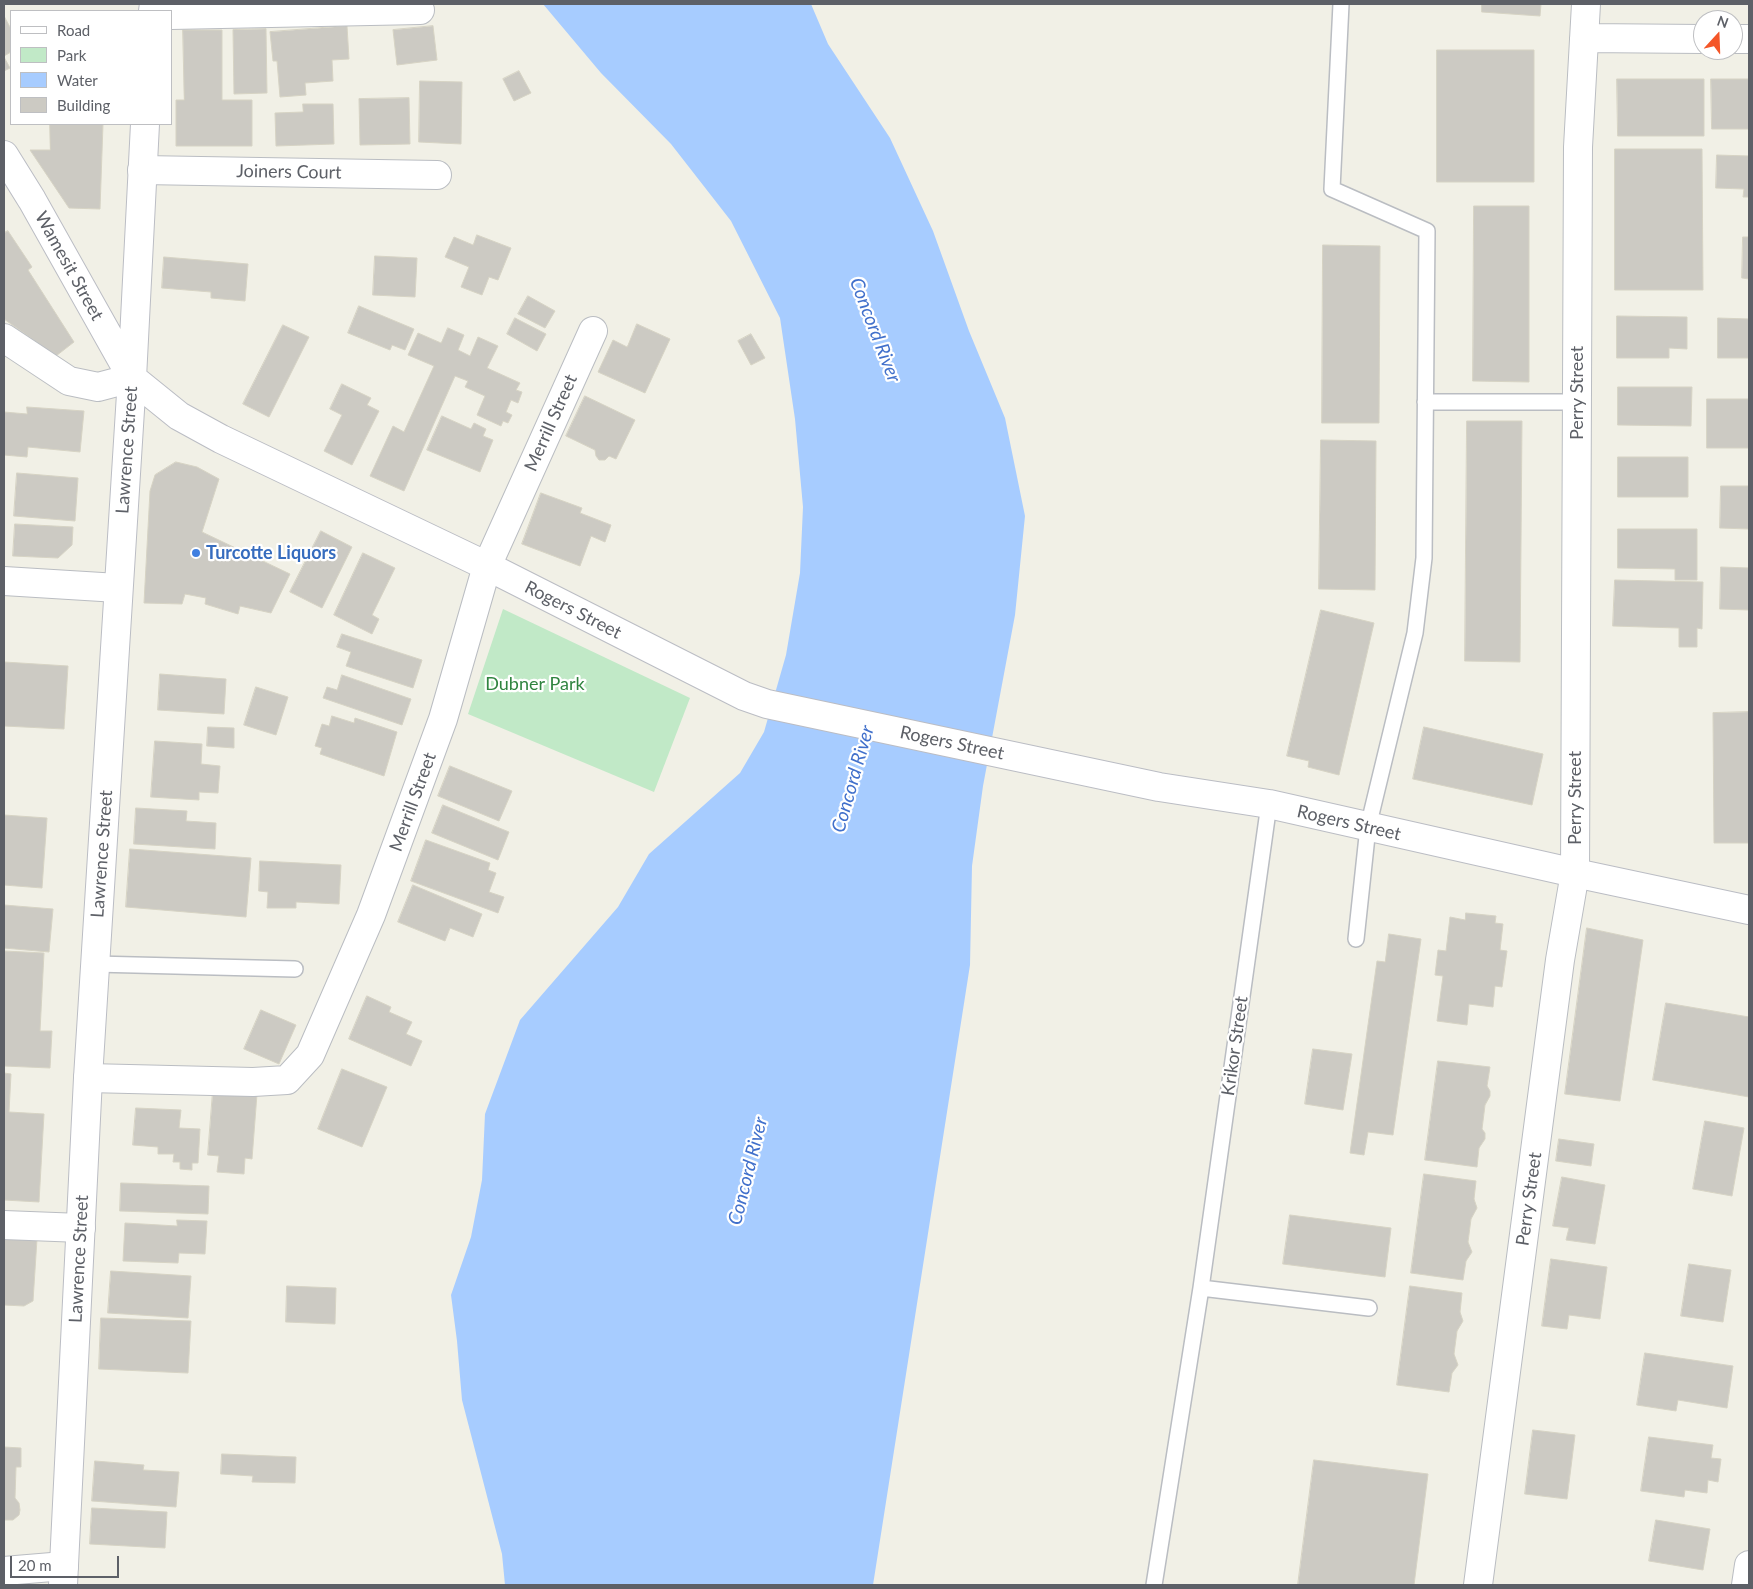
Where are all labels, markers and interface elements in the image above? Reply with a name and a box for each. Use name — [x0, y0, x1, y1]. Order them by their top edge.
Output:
legend — [10, 10, 172, 125]
north arrow — [1693, 10, 1743, 60]
text: N — [1715, 12, 1731, 31]
text: Road — [57, 21, 90, 39]
text: Park — [57, 46, 86, 64]
text: Water — [57, 71, 98, 89]
text: Building — [57, 96, 110, 114]
street label: Joiners Court — [236, 160, 342, 184]
street label: Wamesit Street — [30, 208, 108, 324]
water label: Concord River — [845, 274, 905, 386]
street label: Perry Street — [1566, 346, 1588, 440]
street label: Merrill Street — [520, 371, 582, 475]
street label: Lawrence Street — [112, 385, 142, 515]
place label: Turcotte Liquors — [206, 542, 336, 564]
marker: Turcotte Liquors — [190, 547, 202, 559]
street label: Rogers Street — [521, 576, 625, 644]
park label: Dubner Park — [485, 673, 585, 695]
street label: Rogers Street — [898, 721, 1006, 765]
water label: Concord River — [827, 723, 879, 835]
street label: Merrill Street — [385, 750, 441, 854]
street label: Perry Street — [1564, 751, 1586, 845]
street label: Lawrence Street — [87, 789, 117, 919]
street label: Rogers Street — [1295, 801, 1403, 845]
street label: Krikor Street — [1217, 995, 1253, 1097]
water label: Concord River — [724, 1115, 772, 1227]
street label: Perry Street — [1512, 1151, 1546, 1247]
street label: Lawrence Street — [65, 1195, 93, 1323]
scale bar — [12, 1546, 121, 1578]
text: 20 m — [18, 1556, 52, 1574]

